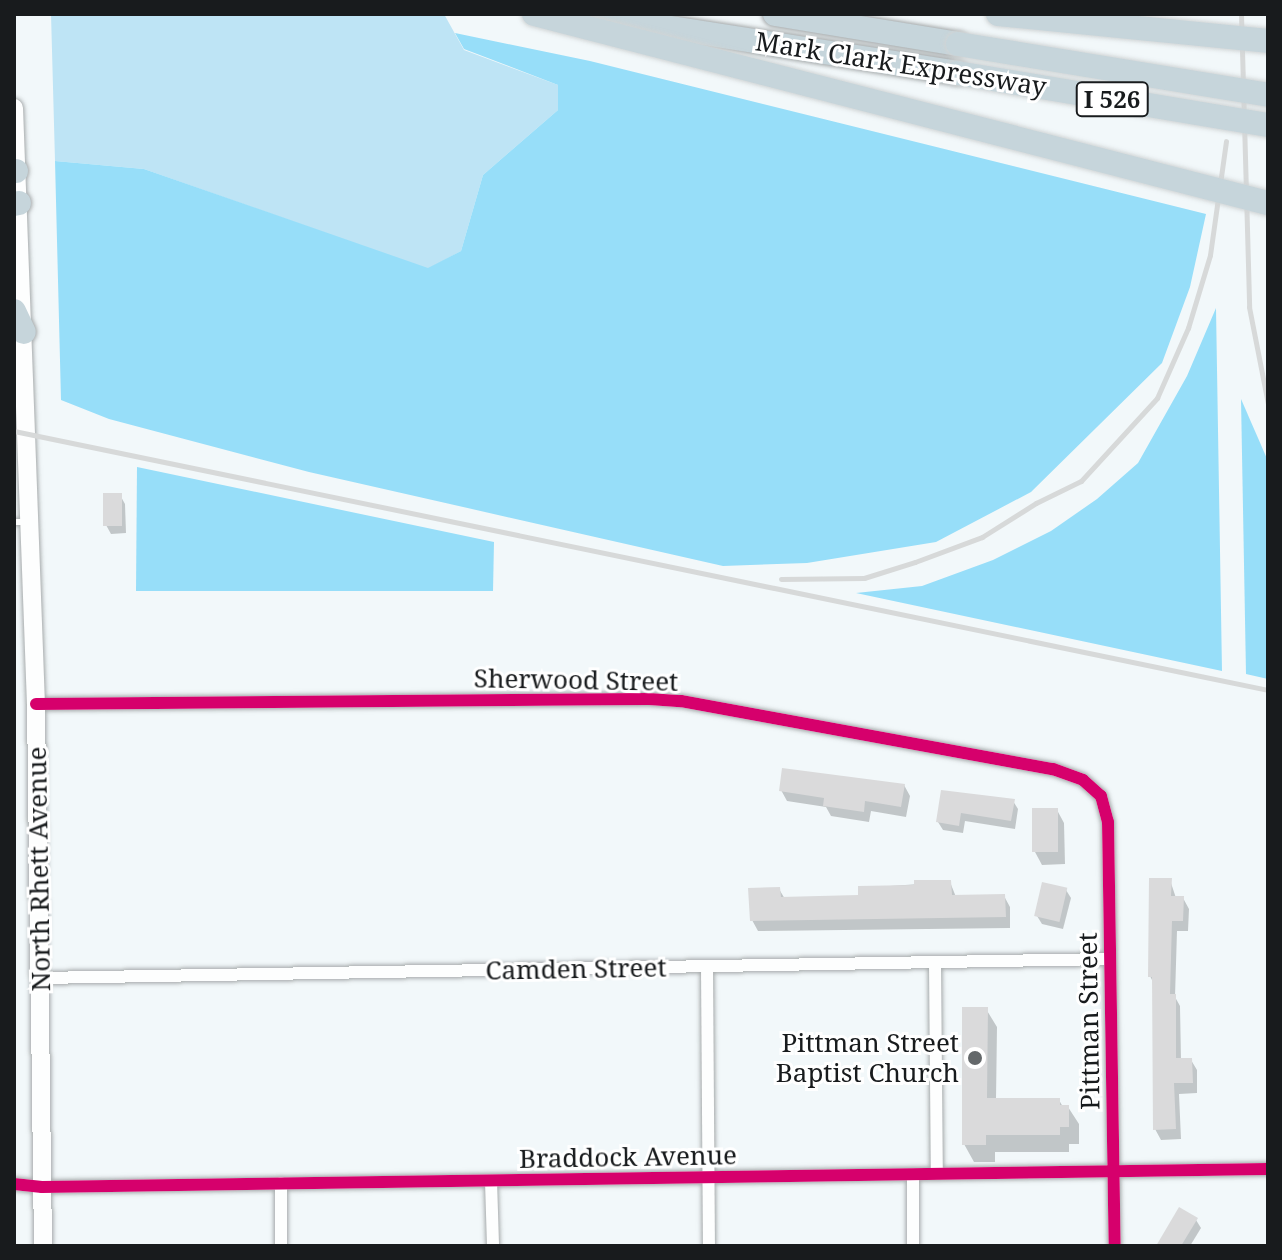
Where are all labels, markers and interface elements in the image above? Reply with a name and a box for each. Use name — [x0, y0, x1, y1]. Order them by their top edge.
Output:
street label: Mark Clark Expressway — [753, 26, 1049, 102]
road number: I 526 — [1074, 79, 1150, 119]
street label: Sherwood Street — [474, 663, 678, 697]
street label: North Rhett Avenue — [21, 746, 57, 992]
street label: Pittman Street — [1072, 932, 1106, 1110]
street label: Camden Street — [485, 952, 667, 986]
place label: Pittman Street Baptist Church — [776, 1027, 959, 1088]
marker: Pittman Street Baptist Church — [966, 1049, 984, 1067]
street label: Braddock Avenue — [519, 1140, 737, 1174]

